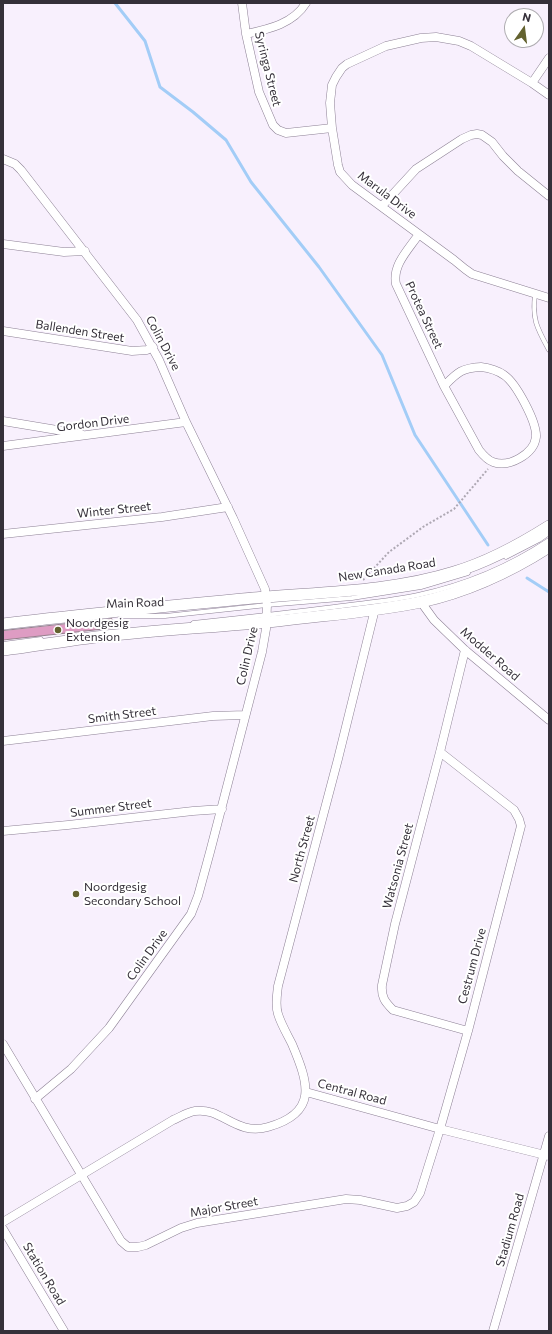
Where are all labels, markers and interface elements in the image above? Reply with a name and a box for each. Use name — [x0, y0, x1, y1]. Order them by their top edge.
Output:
north arrow — [504, 8, 544, 48]
text: N — [521, 10, 532, 24]
street label: Syringa Street — [252, 30, 284, 108]
street label: Marula Drive — [355, 168, 419, 222]
street label: Protea Street — [402, 279, 446, 351]
street label: Colin Drive — [143, 313, 183, 373]
street label: Ballenden Street — [35, 317, 125, 345]
street label: Gordon Drive — [56, 411, 130, 435]
street label: Winter Street — [76, 499, 152, 521]
street label: New Canada Road — [337, 555, 437, 585]
street label: Main Road — [106, 595, 164, 611]
place label: Noordgesig Extension — [66, 616, 129, 644]
street label: Modder Road — [457, 624, 523, 684]
marker: Noordgesig Extension — [53, 625, 63, 635]
street label: Colin Drive — [233, 625, 261, 687]
street label: Smith Street — [87, 704, 157, 726]
street label: Summer Street — [69, 796, 153, 820]
street label: North Street — [286, 814, 318, 884]
street label: Watsonia Street — [380, 822, 416, 910]
place label: Noordgesig Secondary School — [84, 880, 181, 908]
marker: Noordgesig Secondary School — [71, 889, 81, 899]
street label: Cestrum Drive — [455, 926, 489, 1006]
street label: Colin Drive — [124, 927, 170, 983]
street label: Central Road — [316, 1076, 388, 1108]
street label: Stadium Road — [493, 1192, 527, 1268]
street label: Major Street — [189, 1194, 259, 1220]
street label: Station Road — [20, 1240, 68, 1308]

